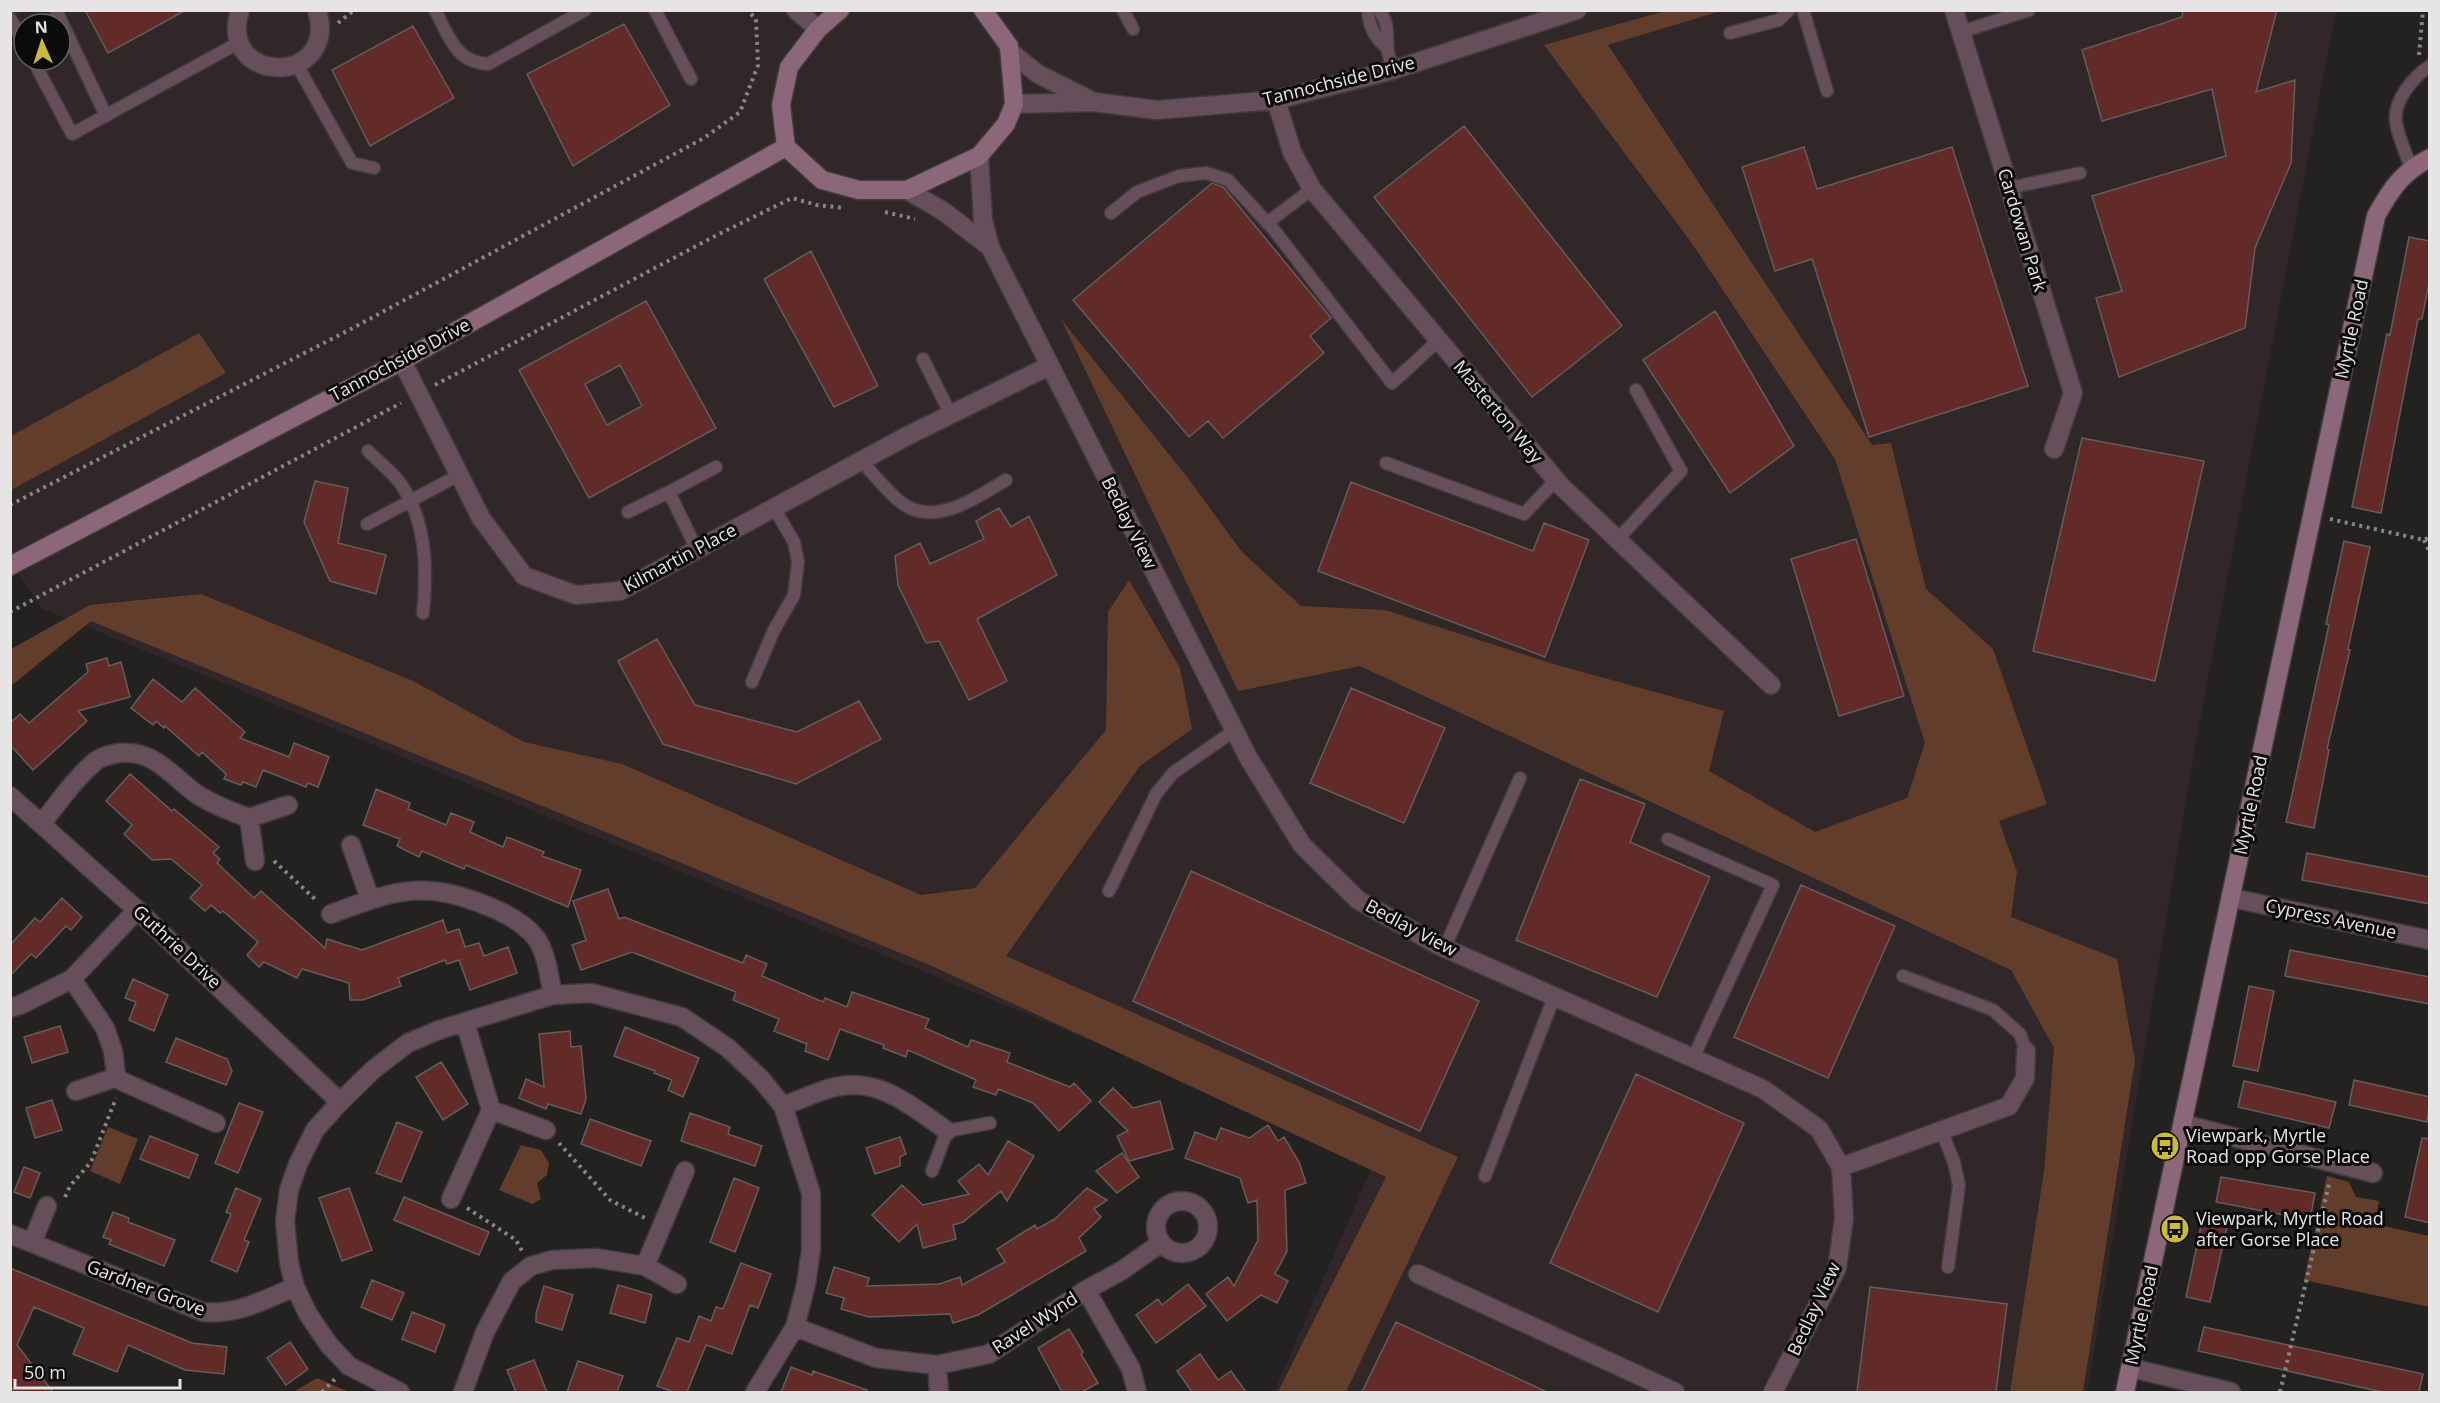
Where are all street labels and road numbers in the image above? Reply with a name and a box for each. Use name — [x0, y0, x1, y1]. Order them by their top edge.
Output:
street label: Tannochside Drive — [1260, 50, 1417, 110]
street label: Cardowan Park — [1993, 165, 2053, 295]
street label: Myrtle Road — [2329, 277, 2373, 381]
street label: Tannochside Drive — [325, 312, 474, 406]
street label: Masterton Way — [1449, 355, 1549, 469]
street label: Bedlay View — [1096, 472, 1163, 573]
street label: Kilmartin Place — [619, 517, 740, 597]
street label: Myrtle Road — [2228, 753, 2272, 857]
street label: Cypress Avenue — [2263, 892, 2399, 944]
street label: Bedlay View — [1362, 893, 1461, 961]
street label: Guthrie Drive — [128, 899, 227, 993]
street label: Gardner Grove — [84, 1253, 209, 1321]
street label: Bedlay View — [1781, 1258, 1845, 1359]
street label: Myrtle Road — [2119, 1263, 2163, 1367]
street label: Ravel Wynd — [987, 1286, 1082, 1359]

